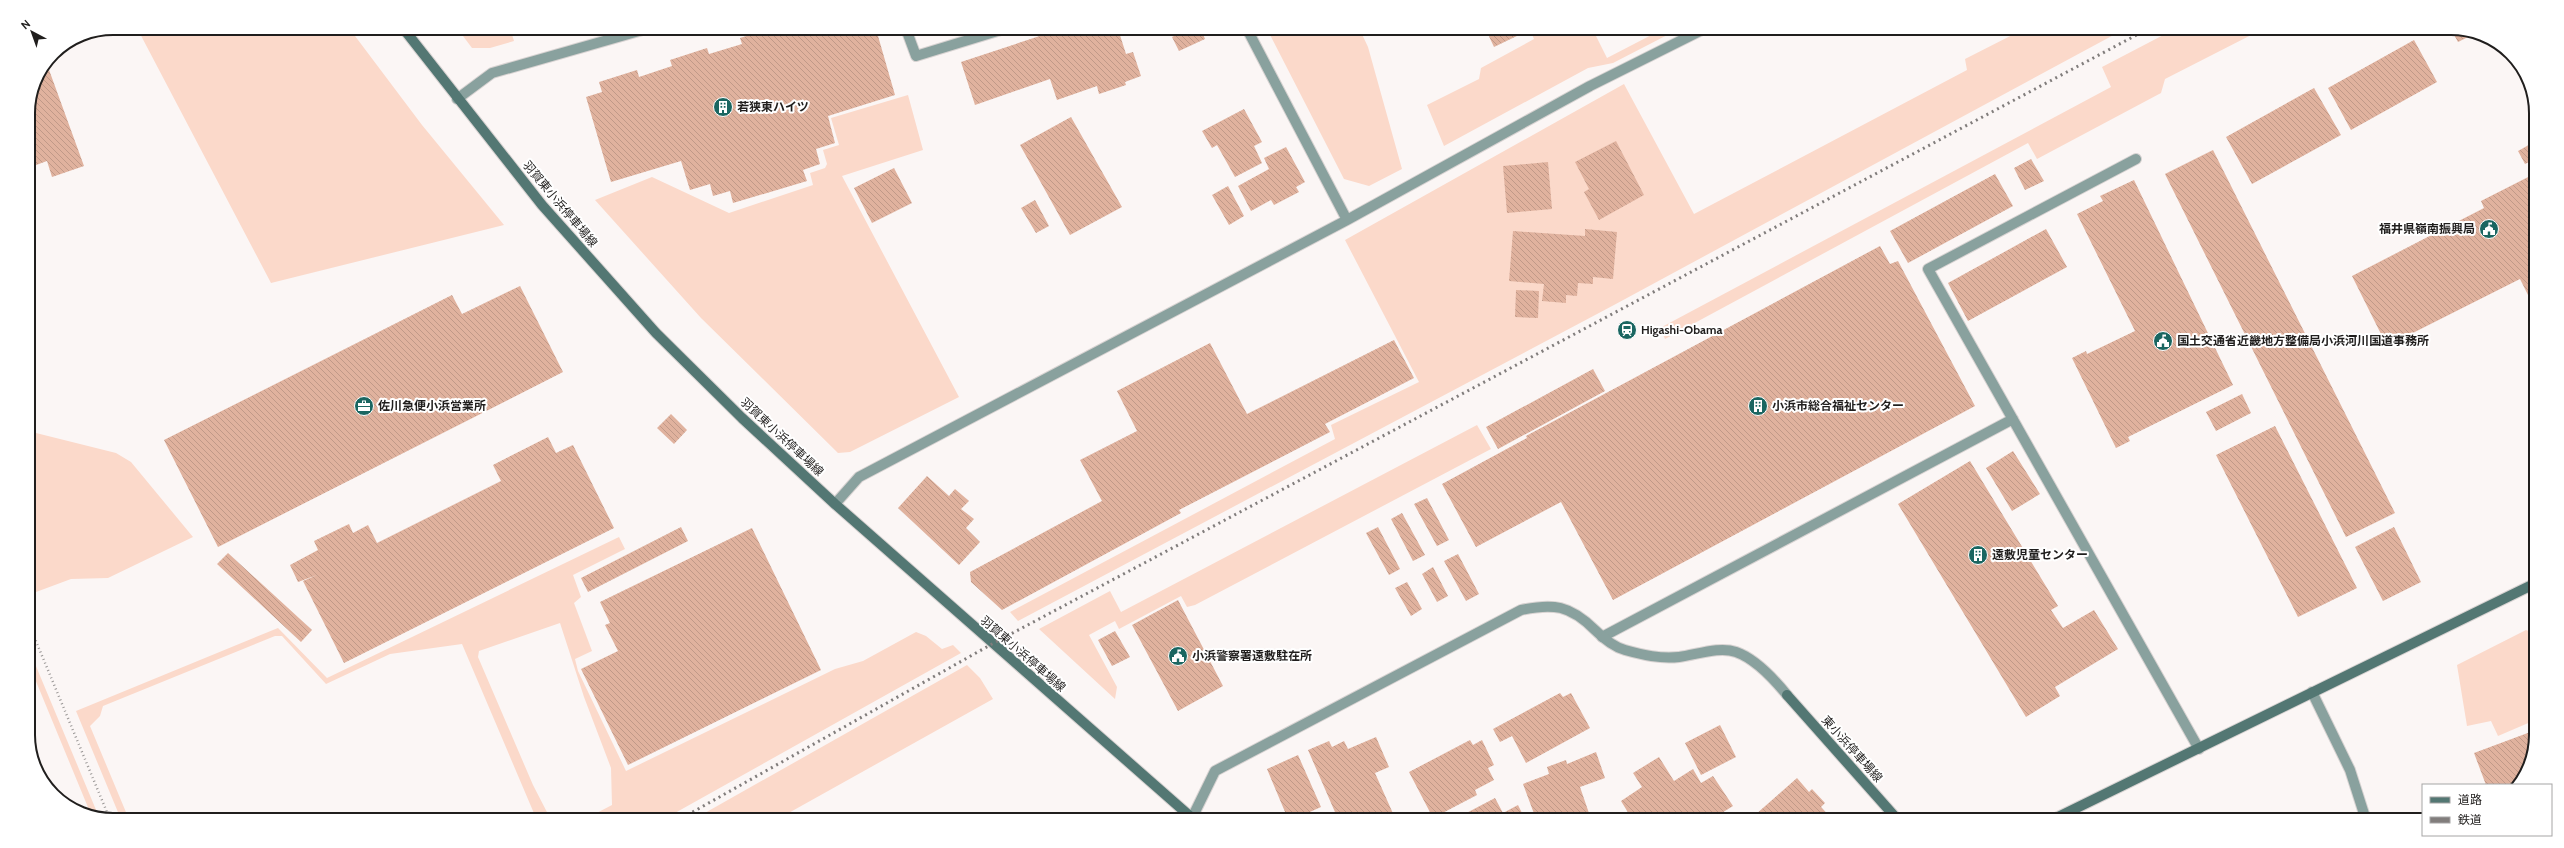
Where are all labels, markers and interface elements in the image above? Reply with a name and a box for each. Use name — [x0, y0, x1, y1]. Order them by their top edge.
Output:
north arrow — [12, 12, 52, 52]
text: N — [18, 17, 33, 32]
building icon: 若狭東ハイツ — [712, 96, 734, 118]
place label: 若狭東ハイツ — [737, 99, 809, 114]
street label: 羽賀東小浜停車場線 — [520, 157, 601, 250]
public building icon: 福井県嶺南振興局 — [2478, 218, 2500, 240]
place label: 福井県嶺南振興局 — [2379, 221, 2475, 236]
station icon: Higashi-Obama — [1616, 319, 1638, 341]
place label: Higashi-Obama — [1641, 322, 1722, 337]
public building icon: 国土交通省近畿地方整備局小浜河川国道事務所 — [2152, 330, 2174, 352]
place label: 国土交通省近畿地方整備局小浜河川国道事務所 — [2177, 333, 2429, 348]
street label: 羽賀東小浜停車場線 — [738, 394, 827, 479]
office icon: 佐川急便小浜営業所 — [353, 395, 375, 417]
building icon: 小浜市総合福祉センター — [1747, 395, 1769, 417]
place label: 佐川急便小浜営業所 — [378, 398, 486, 413]
place label: 小浜市総合福祉センター — [1772, 398, 1904, 413]
building icon: 遠敷児童センター — [1967, 544, 1989, 566]
place label: 遠敷児童センター — [1992, 547, 2088, 562]
street label: 羽賀東小浜停車場線 — [978, 613, 1069, 695]
public building icon: 小浜警察署遠敷駐在所 — [1167, 645, 1189, 667]
place label: 小浜警察署遠敷駐在所 — [1192, 648, 1312, 663]
street label: 東小浜停車場線 — [1819, 712, 1886, 785]
legend — [2422, 784, 2552, 836]
text: 道路 — [2458, 792, 2482, 807]
text: 鉄道 — [2458, 812, 2482, 827]

